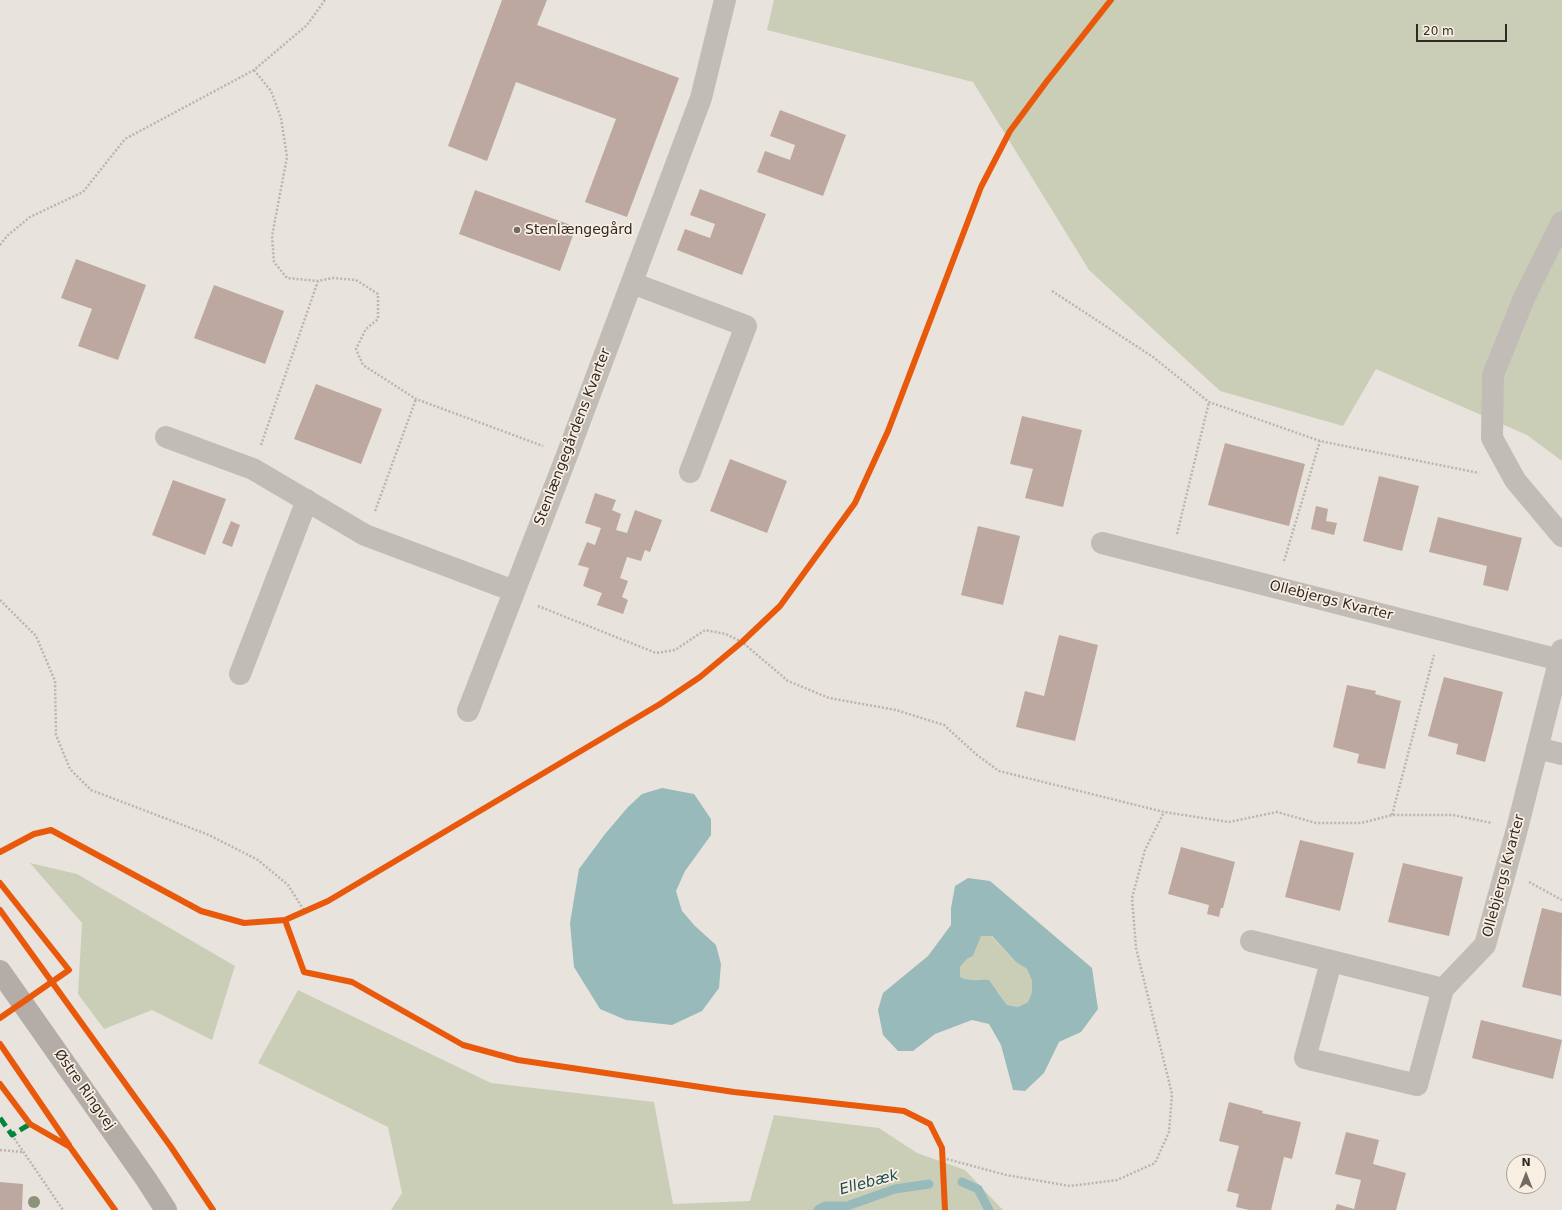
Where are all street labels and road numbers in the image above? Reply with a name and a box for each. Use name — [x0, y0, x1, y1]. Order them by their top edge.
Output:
street label: Stenlængegårdens Kvarter — [531, 346, 615, 528]
street label: Ollebjergs Kvarter — [1268, 578, 1394, 624]
street label: Ollebjergs Kvarter — [1480, 813, 1528, 939]
street label: Østre Ringvej — [50, 1046, 118, 1134]

